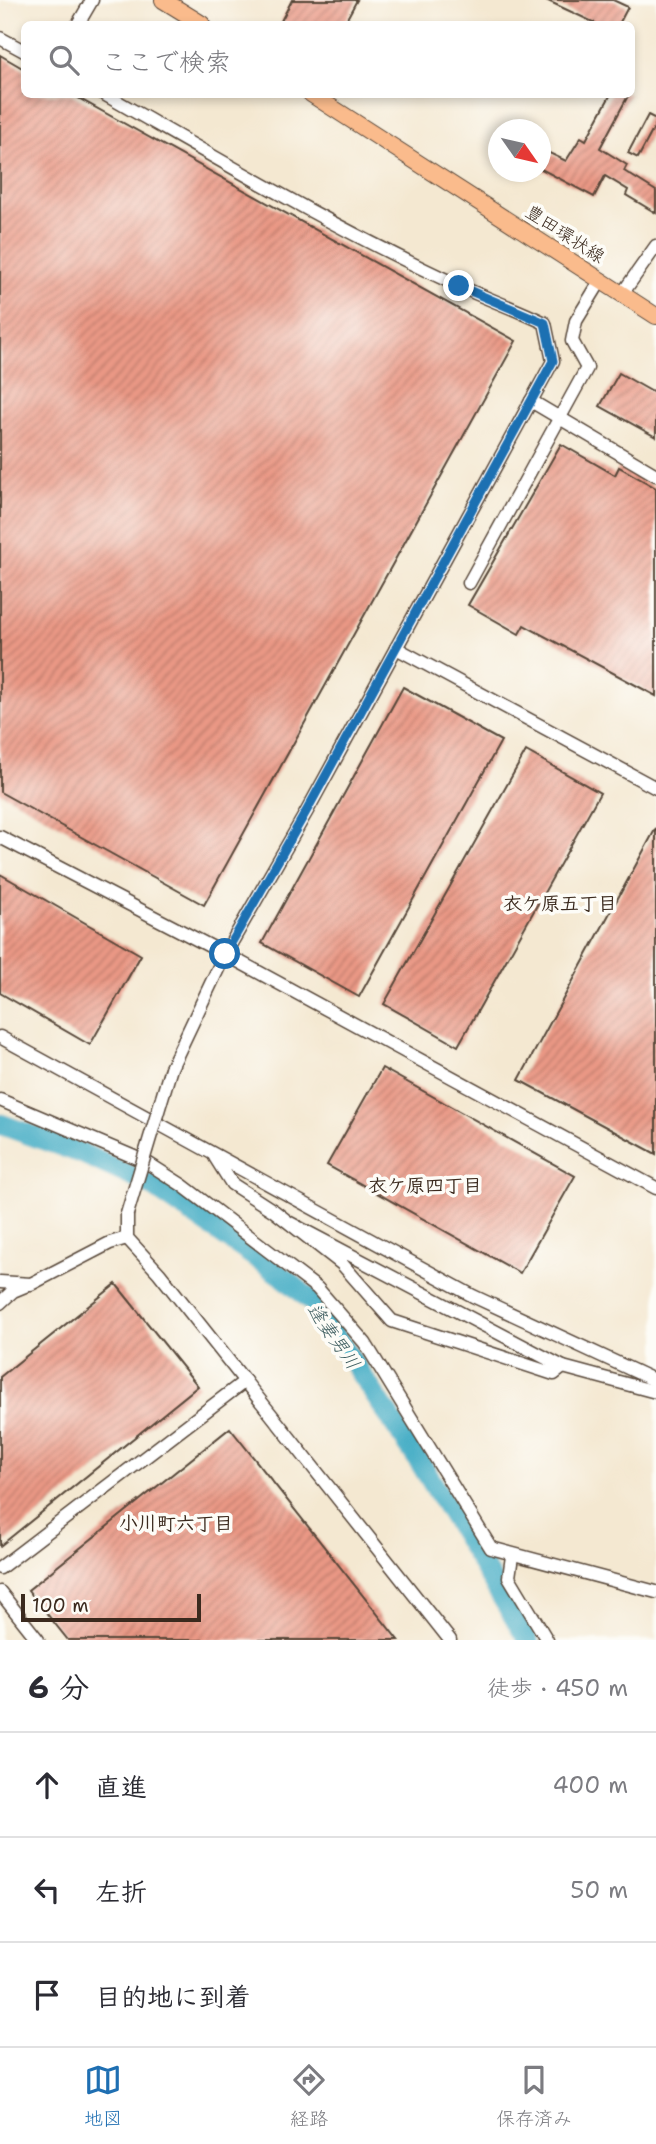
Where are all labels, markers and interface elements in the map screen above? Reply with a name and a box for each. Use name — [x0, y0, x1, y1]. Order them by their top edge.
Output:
search box — [21, 21, 635, 98]
icon: search — [45, 41, 83, 79]
text: ここで検索 — [101, 44, 231, 79]
north arrow — [488, 119, 551, 182]
street label: 豊田環状線 — [521, 199, 609, 269]
route end — [443, 270, 474, 301]
district label: 衣ケ原五丁目 — [503, 891, 617, 916]
route start — [209, 938, 240, 969]
district label: 衣ケ原四丁目 — [368, 1173, 482, 1198]
water label: 逢妻男川 — [302, 1298, 366, 1375]
district label: 小川町六丁目 — [119, 1511, 233, 1536]
scale bar — [21, 1591, 201, 1623]
text: 100 m — [32, 1593, 89, 1618]
text: 6 分 — [28, 1667, 89, 1708]
text: 徒歩 · 450 m — [487, 1673, 628, 1703]
icon: ahead — [28, 1766, 66, 1804]
text: 直進 — [95, 1769, 147, 1804]
text: 400 m — [552, 1770, 628, 1800]
icon: left — [28, 1871, 66, 1909]
text: 左折 — [95, 1874, 147, 1909]
text: 50 m — [570, 1875, 628, 1905]
icon: arrive — [28, 1976, 66, 2014]
text: 目的地に到着 — [95, 1979, 251, 2014]
tab: 地図 — [84, 2061, 122, 2131]
tab: 経路 — [290, 2061, 328, 2131]
tab: 保存済み — [496, 2061, 572, 2131]

